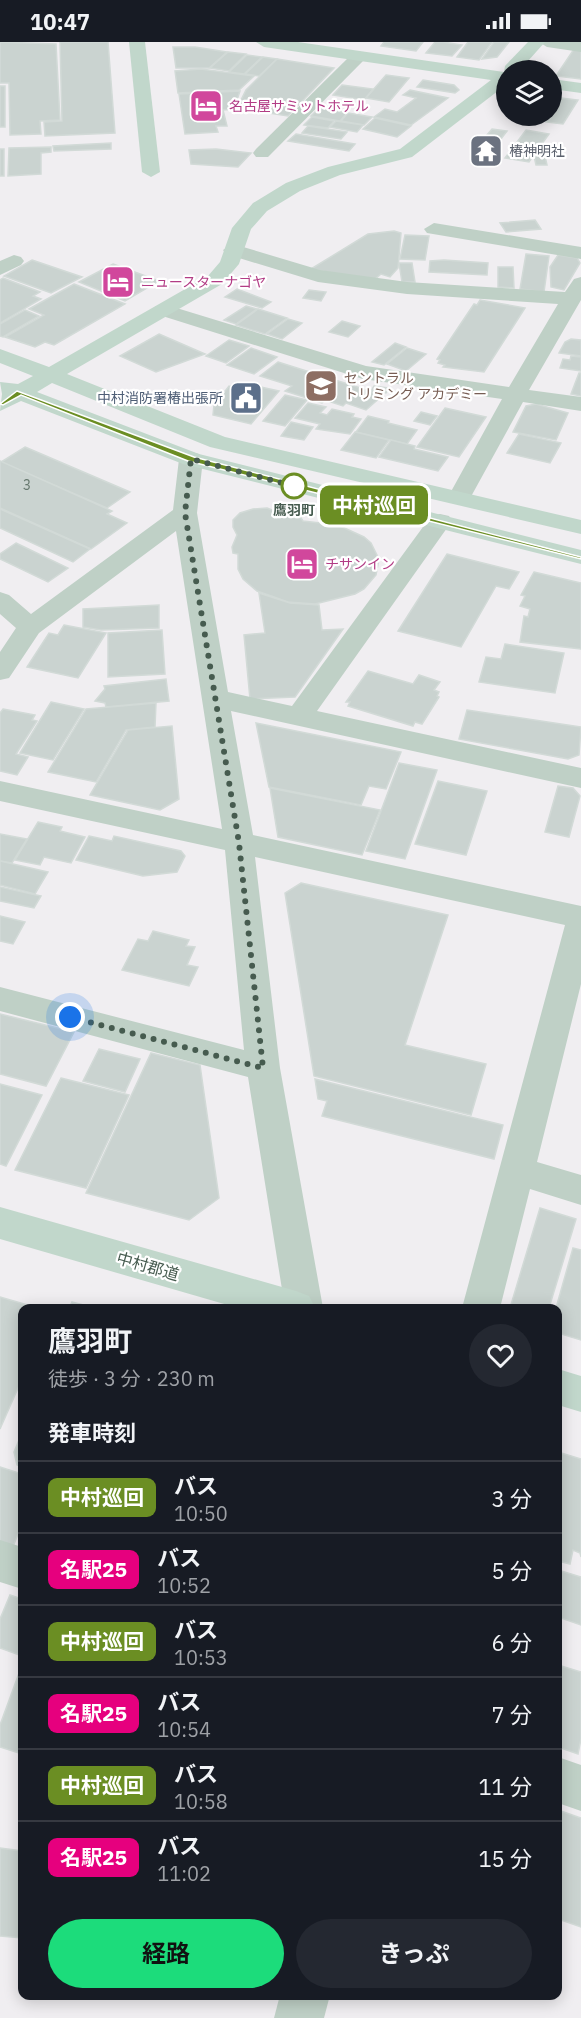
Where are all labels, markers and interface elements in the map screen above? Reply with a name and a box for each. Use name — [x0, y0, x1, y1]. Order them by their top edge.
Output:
text: 10:47 — [30, 7, 90, 36]
map controls — [496, 60, 562, 126]
button: layers — [496, 60, 562, 126]
hotel icon: 名古屋サミットホテル — [188, 88, 224, 124]
place label: 名古屋サミットホテル — [229, 97, 369, 115]
temple icon: 椿神明社 — [468, 133, 504, 169]
place label: 椿神明社 — [509, 142, 565, 160]
hotel icon: ニュースターナゴヤ — [100, 264, 136, 300]
place label: ニュースターナゴヤ — [141, 273, 266, 291]
school or university icon: セントラル トリミング アカデミー — [303, 368, 339, 404]
place label: セントラル トリミング アカデミー — [344, 369, 487, 403]
public building icon: 中村消防署椿出張所 — [228, 380, 264, 416]
place label: 中村消防署椿出張所 — [97, 389, 223, 407]
marker: 鷹羽町 — [281, 473, 307, 499]
house number: 3 — [23, 476, 31, 494]
line badge: 中村巡回 — [332, 486, 416, 524]
text: 中村巡回 — [332, 491, 416, 519]
place label: 鷹羽町 — [273, 501, 315, 519]
hotel icon: チサンイン — [284, 546, 320, 582]
place label: チサンイン — [325, 555, 395, 573]
your location — [55, 1002, 85, 1032]
street label: 中村郡道 — [114, 1248, 182, 1284]
text: 鷹羽町 — [48, 1322, 132, 1359]
button: heart — [469, 1324, 532, 1387]
text: 徒歩 · 3 分 · 230 m — [48, 1365, 215, 1392]
text: 発車時刻 — [48, 1418, 136, 1447]
text: バス — [174, 1471, 218, 1500]
text: 中村巡回 — [60, 1483, 144, 1511]
text: 3 分 — [492, 1484, 532, 1513]
text: 10:50 — [174, 1500, 228, 1527]
text: バス — [157, 1543, 201, 1572]
text: 名駅25 — [60, 1555, 127, 1583]
text: 5 分 — [492, 1556, 532, 1585]
text: 10:52 — [157, 1572, 211, 1599]
text: バス — [174, 1615, 218, 1644]
text: 中村巡回 — [60, 1627, 144, 1655]
text: 6 分 — [492, 1628, 532, 1657]
text: 10:53 — [174, 1644, 228, 1671]
text: バス — [157, 1687, 201, 1716]
text: 名駅25 — [60, 1699, 127, 1727]
text: 7 分 — [492, 1700, 532, 1729]
text: 10:54 — [157, 1716, 211, 1743]
text: バス — [174, 1759, 218, 1788]
text: 中村巡回 — [60, 1771, 144, 1799]
text: 11 分 — [478, 1772, 532, 1801]
text: 10:58 — [174, 1788, 228, 1815]
text: バス — [157, 1831, 201, 1860]
text: 名駅25 — [60, 1843, 127, 1871]
text: 15 分 — [478, 1844, 532, 1873]
text: 11:02 — [157, 1860, 211, 1887]
button: 経路 — [48, 1919, 284, 1988]
button: きっぷ — [296, 1919, 532, 1988]

